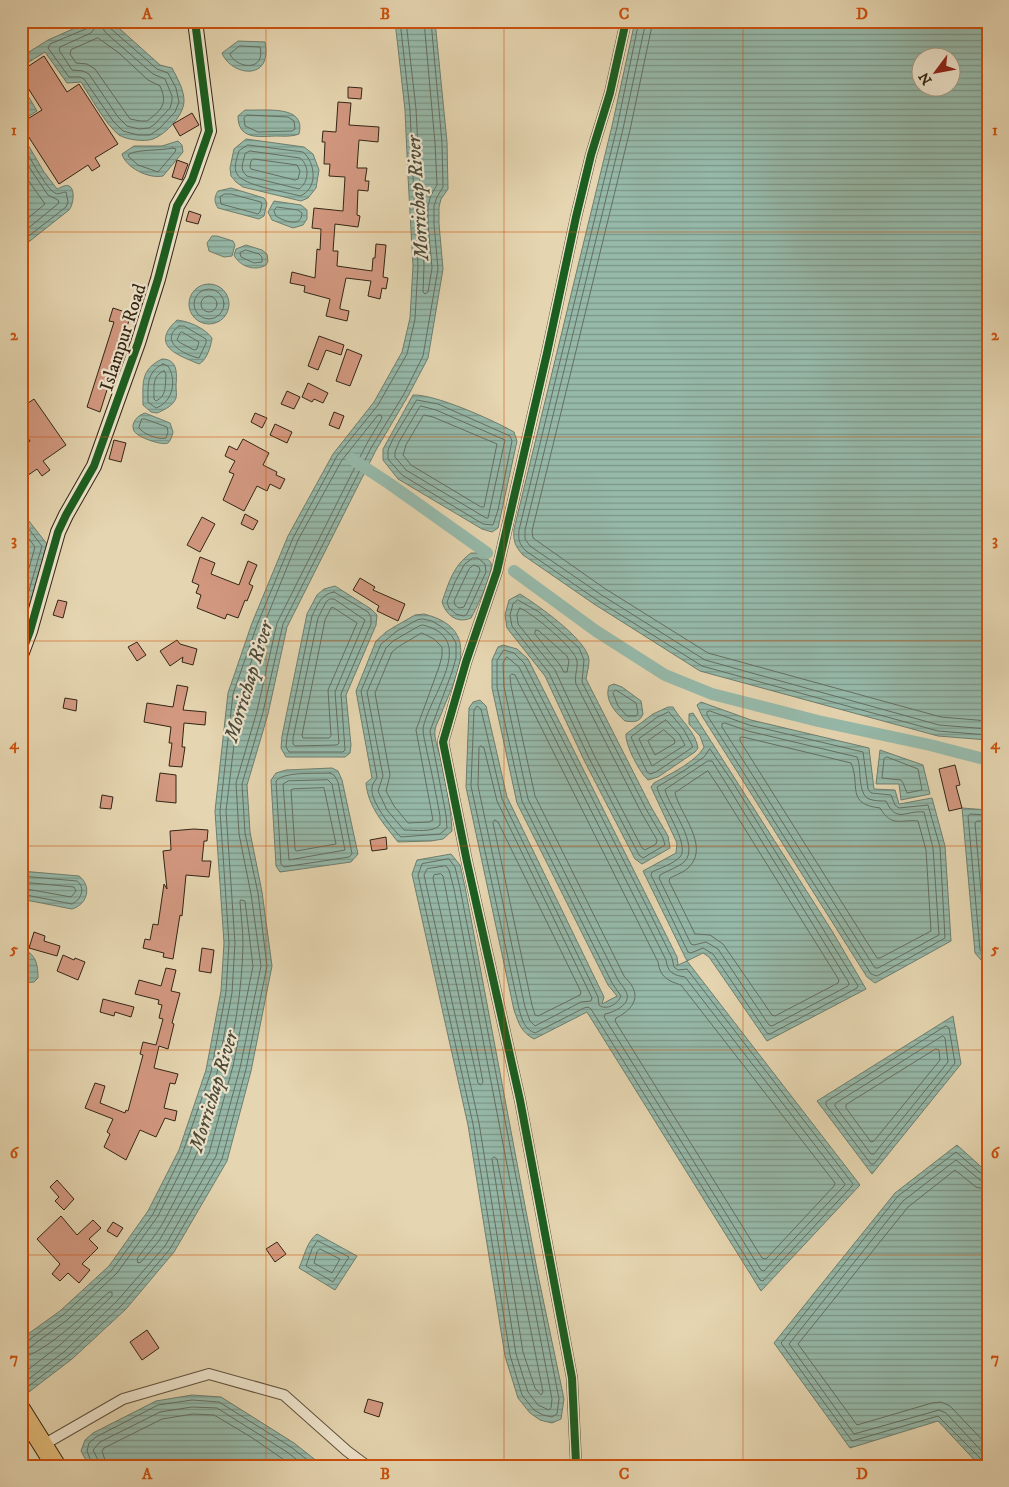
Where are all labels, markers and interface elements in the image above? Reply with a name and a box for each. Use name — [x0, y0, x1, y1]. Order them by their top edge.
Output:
text: A — [141, 4, 153, 24]
text: B — [380, 4, 390, 24]
text: C — [619, 4, 629, 24]
text: D — [856, 4, 868, 24]
north arrow — [912, 48, 962, 98]
text: N — [915, 68, 937, 88]
text: 1 — [11, 120, 17, 140]
text: 1 — [992, 120, 998, 140]
water label: Morrichap River — [402, 133, 435, 263]
street label: Islampur Road — [95, 280, 152, 394]
text: 2 — [10, 325, 19, 345]
text: 2 — [991, 325, 1000, 345]
text: 3 — [11, 530, 17, 550]
text: 3 — [992, 530, 998, 550]
water label: Morrichap River — [219, 616, 280, 747]
text: 4 — [8, 734, 19, 754]
text: 4 — [989, 734, 1000, 754]
text: 5 — [9, 939, 18, 959]
text: 5 — [990, 939, 999, 959]
water label: Morrichap River — [184, 1026, 245, 1157]
text: 6 — [10, 1143, 20, 1163]
text: 6 — [991, 1143, 1001, 1163]
text: 7 — [10, 1348, 18, 1368]
text: 7 — [991, 1348, 999, 1368]
text: A — [141, 1464, 153, 1484]
text: B — [380, 1464, 390, 1484]
text: C — [619, 1464, 629, 1484]
text: D — [856, 1464, 868, 1484]

